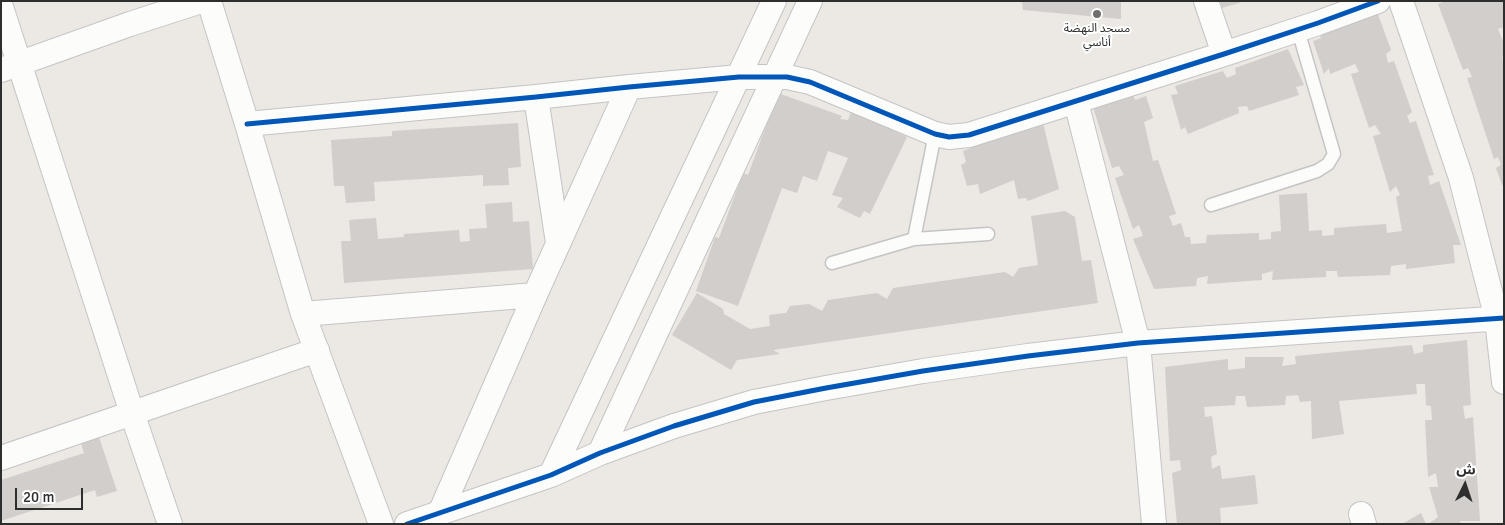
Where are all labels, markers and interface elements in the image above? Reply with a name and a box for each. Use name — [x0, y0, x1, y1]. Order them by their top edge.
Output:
marker: مسجد النهضة أناسي — [1091, 8, 1103, 20]
place label: مسجد النهضة أناسي — [1064, 22, 1130, 50]
north arrow — [1440, 460, 1490, 510]
text: ش — [1456, 460, 1476, 479]
scale bar — [18, 478, 85, 510]
text: 20 m — [23, 488, 54, 506]

